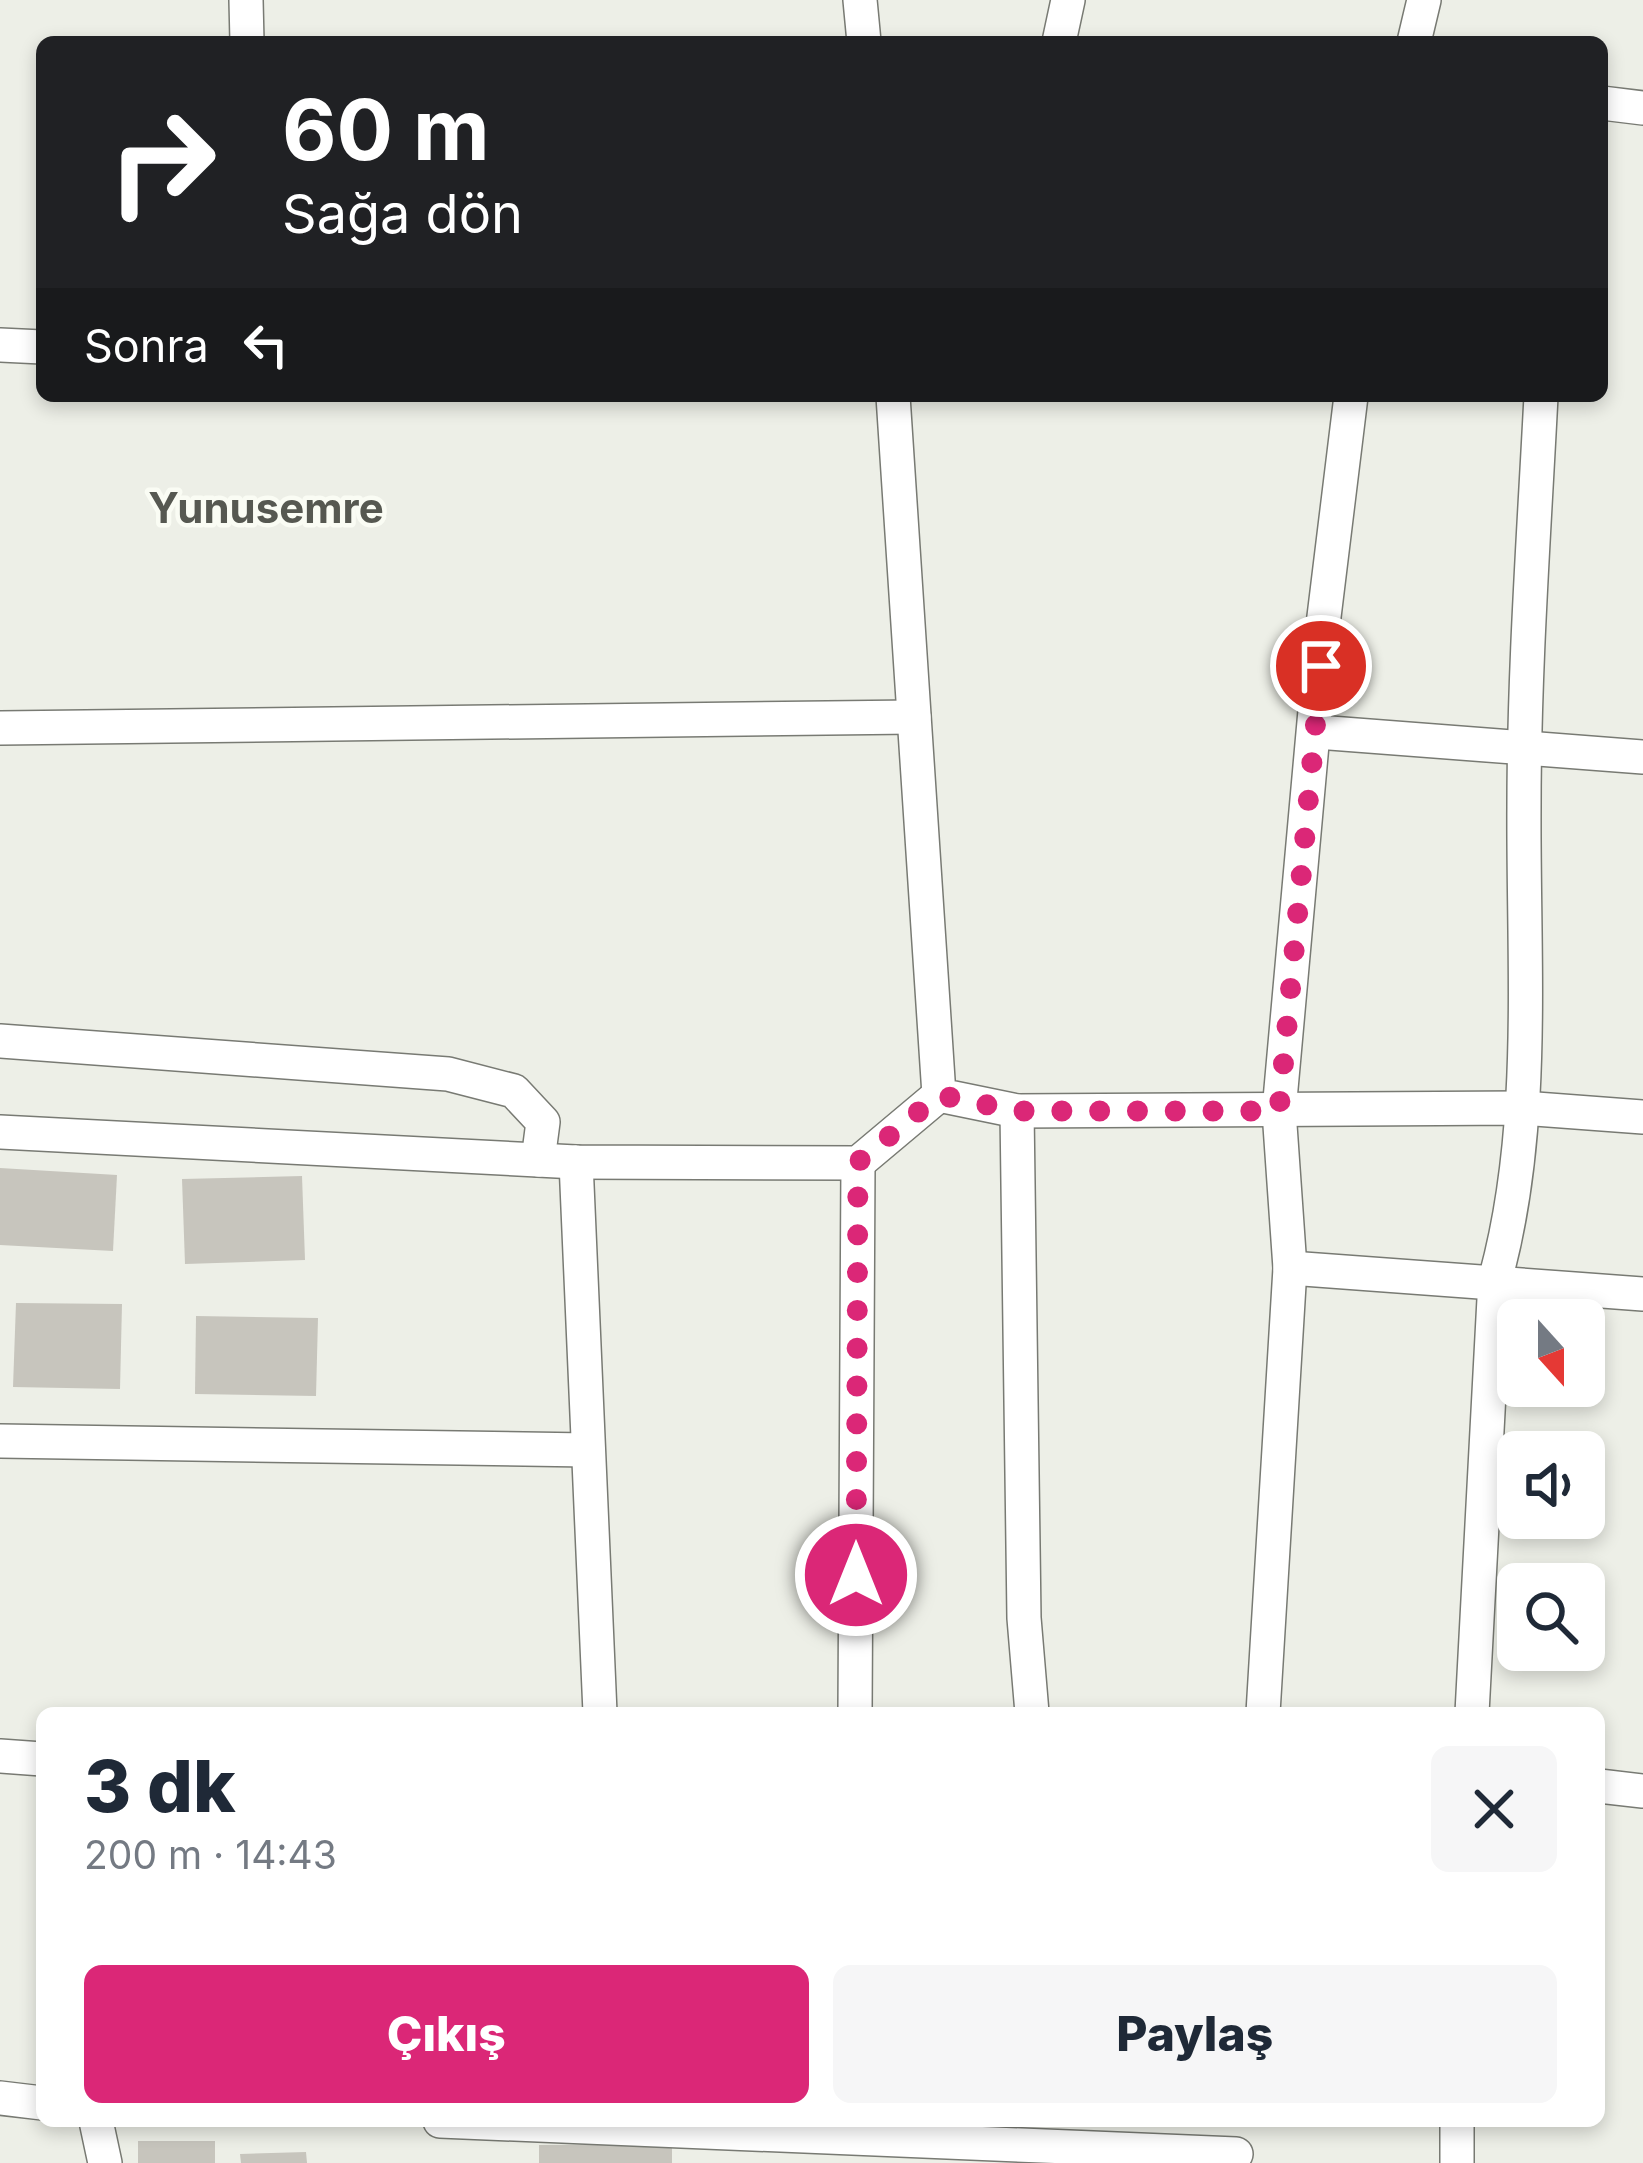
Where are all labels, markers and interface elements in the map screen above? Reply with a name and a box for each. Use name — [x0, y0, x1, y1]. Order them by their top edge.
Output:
text: 60 m — [282, 79, 490, 180]
icon: right — [84, 84, 240, 240]
text: Sağa dön — [282, 181, 523, 246]
icon: left — [233, 312, 299, 378]
text: Sonra — [84, 318, 209, 373]
district label: Yunusemre — [148, 482, 384, 533]
pin — [1270, 615, 1372, 717]
icon: arrive — [1288, 633, 1354, 699]
north arrow — [1497, 1299, 1605, 1407]
map controls — [1497, 1299, 1605, 1671]
button: sound — [1497, 1431, 1605, 1539]
position arrow — [793, 1512, 919, 1638]
button: search — [1497, 1563, 1605, 1671]
text: 3 dk — [84, 1742, 236, 1829]
button: close — [1431, 1746, 1557, 1872]
text: 200 m · 14:43 — [84, 1831, 337, 1878]
button: Çıkış — [84, 1965, 809, 2103]
button: Paylaş — [833, 1965, 1557, 2103]

